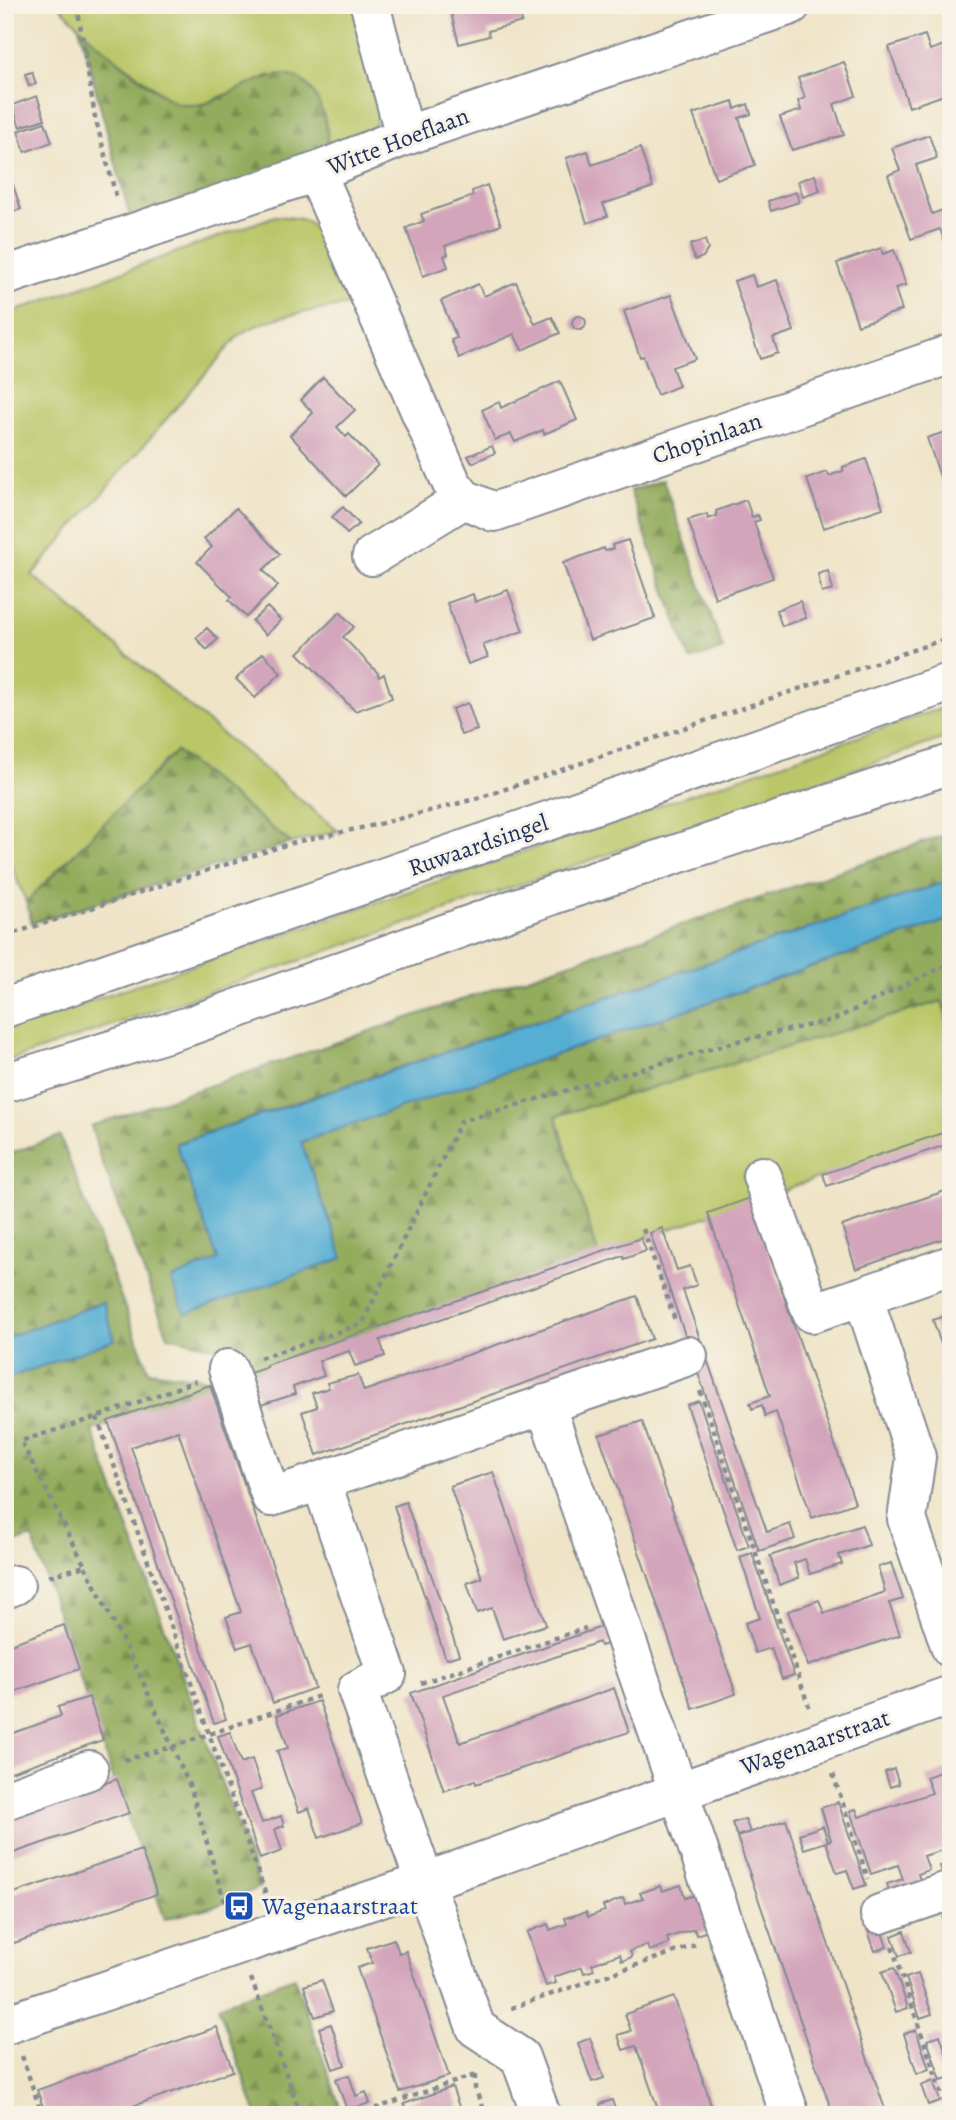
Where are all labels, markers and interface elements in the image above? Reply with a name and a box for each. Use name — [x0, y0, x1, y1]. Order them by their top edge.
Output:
street label: Witte Hoeflaan — [322, 99, 473, 183]
street label: Chopinlaan — [648, 404, 766, 472]
street label: Ruwaardsingel — [404, 806, 552, 884]
street label: Wagenaarstraat — [735, 1701, 894, 1783]
bus stop icon: Wagenaarstraat — [222, 1889, 256, 1923]
place label: Wagenaarstraat — [261, 1890, 418, 1922]

